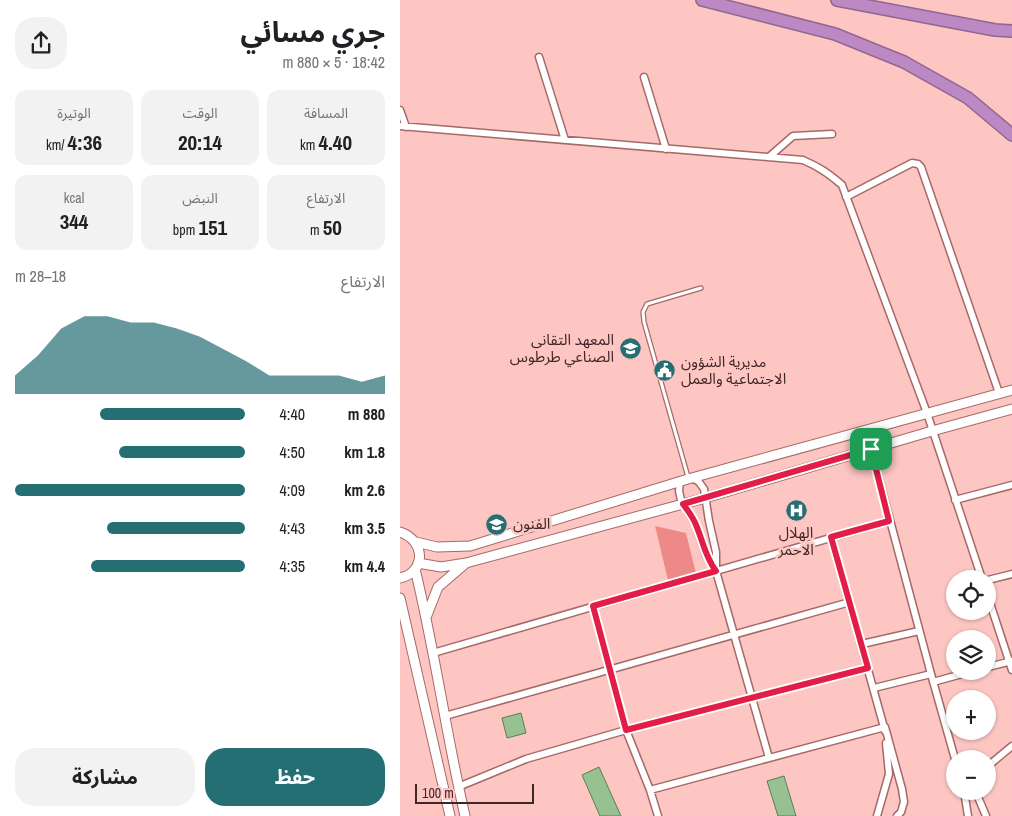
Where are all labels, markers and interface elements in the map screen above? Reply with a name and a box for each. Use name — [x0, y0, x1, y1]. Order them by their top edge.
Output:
text: جري مسائي — [240, 13, 385, 51]
button: share — [15, 17, 67, 69]
text: 18:42 · 5 × 880 m — [282, 51, 385, 73]
text: الوتيرة — [57, 104, 91, 122]
text: الوقت — [182, 104, 218, 122]
text: المسافة — [304, 104, 348, 122]
text: 4:36 — [68, 128, 102, 157]
text: 20:14 — [178, 128, 222, 157]
text: 4.40 — [318, 128, 352, 157]
text: /km — [46, 136, 68, 154]
text: km — [300, 136, 318, 154]
text: kcal — [64, 189, 84, 207]
text: النبض — [182, 189, 218, 207]
text: الارتفاع — [307, 189, 345, 207]
text: 344 — [60, 207, 88, 236]
text: 151 — [198, 213, 227, 242]
text: 50 — [323, 213, 342, 242]
text: bpm — [173, 221, 198, 239]
text: m — [310, 221, 323, 239]
text: 18–28 m — [15, 265, 66, 287]
text: الارتفاع — [341, 270, 385, 292]
place label: المعهد التقاني الصناعي طرطوس — [510, 329, 614, 368]
school or university icon: المعهد التقاني الصناعي طرطوس — [618, 337, 642, 361]
place label: مديرية الشؤون الاجتماعية والعمل — [681, 351, 786, 389]
public building icon: مديرية الشؤون الاجتماعية والعمل — [653, 359, 677, 383]
text: 4:40 — [279, 403, 305, 425]
text: 880 m — [348, 403, 385, 425]
pin — [850, 428, 892, 470]
icon: arrive — [857, 435, 885, 463]
text: 4:50 — [279, 441, 305, 463]
text: 1.8 km — [344, 441, 385, 463]
text: 4:09 — [279, 479, 305, 501]
text: 2.6 km — [344, 479, 385, 501]
hospital icon: الهلال الاحمر — [784, 498, 808, 522]
school or university icon: الفنون — [485, 512, 509, 536]
place label: الفنون — [513, 513, 550, 534]
text: 4:43 — [279, 517, 305, 539]
text: 3.5 km — [344, 517, 385, 539]
place label: الهلال الاحمر — [777, 522, 814, 560]
text: 4:35 — [279, 555, 305, 577]
text: 4.4 km — [344, 555, 385, 577]
map controls — [946, 570, 996, 800]
button: locate — [946, 570, 996, 620]
button: layers — [946, 630, 996, 680]
button: + — [946, 690, 996, 740]
button: مشاركة — [15, 748, 195, 806]
button: حفظ — [205, 748, 385, 806]
button: − — [946, 750, 996, 800]
scale bar — [415, 781, 534, 804]
text: 100 m — [422, 784, 454, 802]

